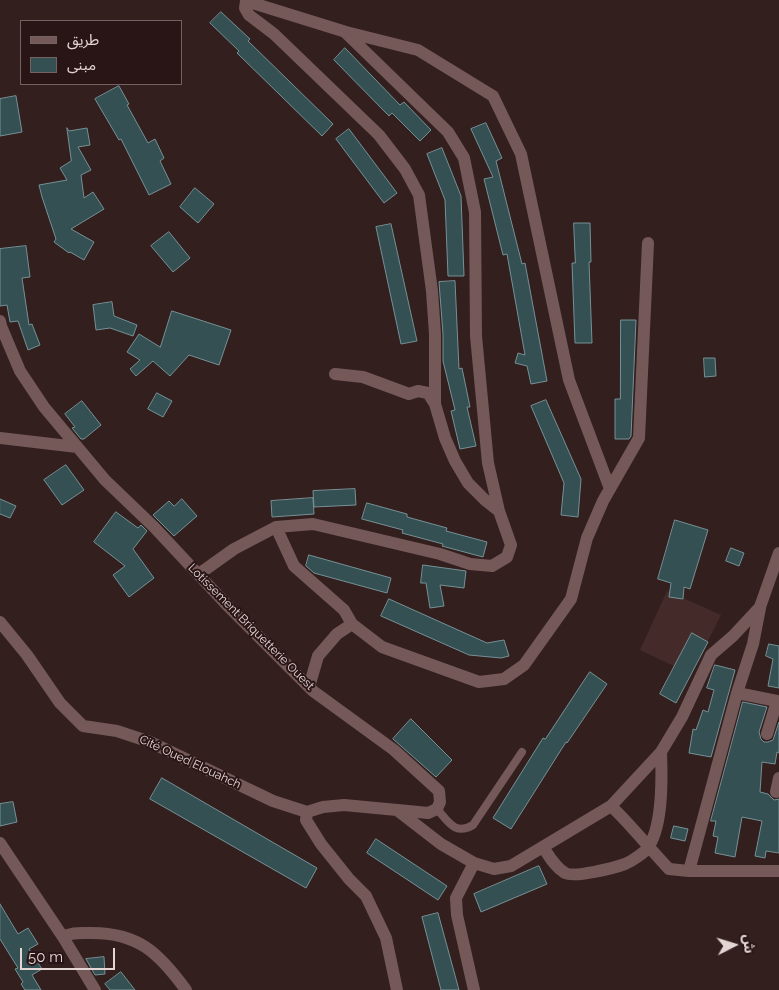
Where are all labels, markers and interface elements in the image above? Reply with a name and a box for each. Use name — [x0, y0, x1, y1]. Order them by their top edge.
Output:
legend — [20, 20, 182, 85]
text: طريق — [67, 31, 99, 49]
text: مبنى — [67, 56, 96, 74]
street label: Lotissement Briquetterie Ouest — [185, 561, 317, 693]
street label: Cité Oued Elouahch — [137, 732, 243, 792]
north arrow — [709, 920, 759, 970]
text: ش — [740, 933, 758, 954]
scale bar — [22, 938, 118, 970]
text: 50 m — [28, 948, 63, 966]

